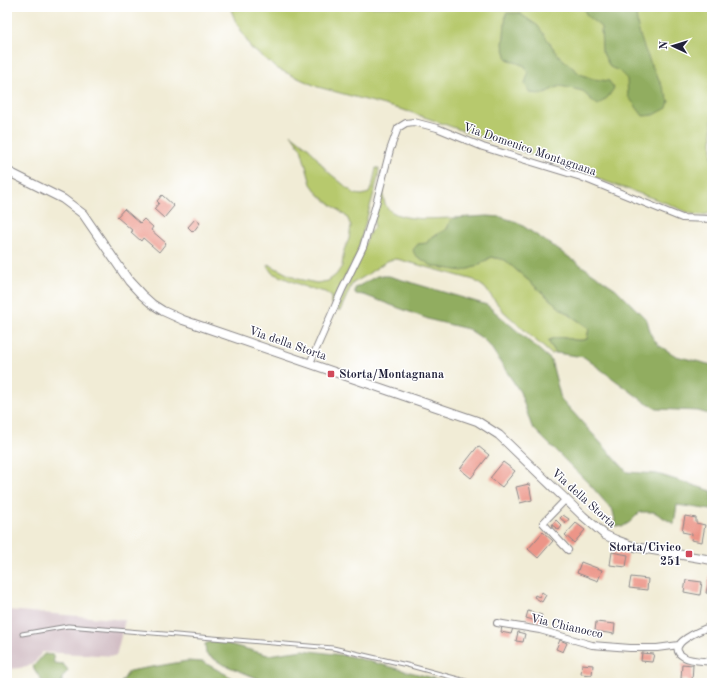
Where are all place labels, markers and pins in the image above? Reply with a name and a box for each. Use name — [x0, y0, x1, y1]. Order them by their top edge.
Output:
marker: Storta/Montagnana — [326, 369, 336, 379]
place label: Storta/Montagnana — [339, 369, 444, 381]
place label: Storta/Civico 251 — [609, 542, 681, 568]
marker: Storta/Civico 251 — [684, 549, 694, 559]

